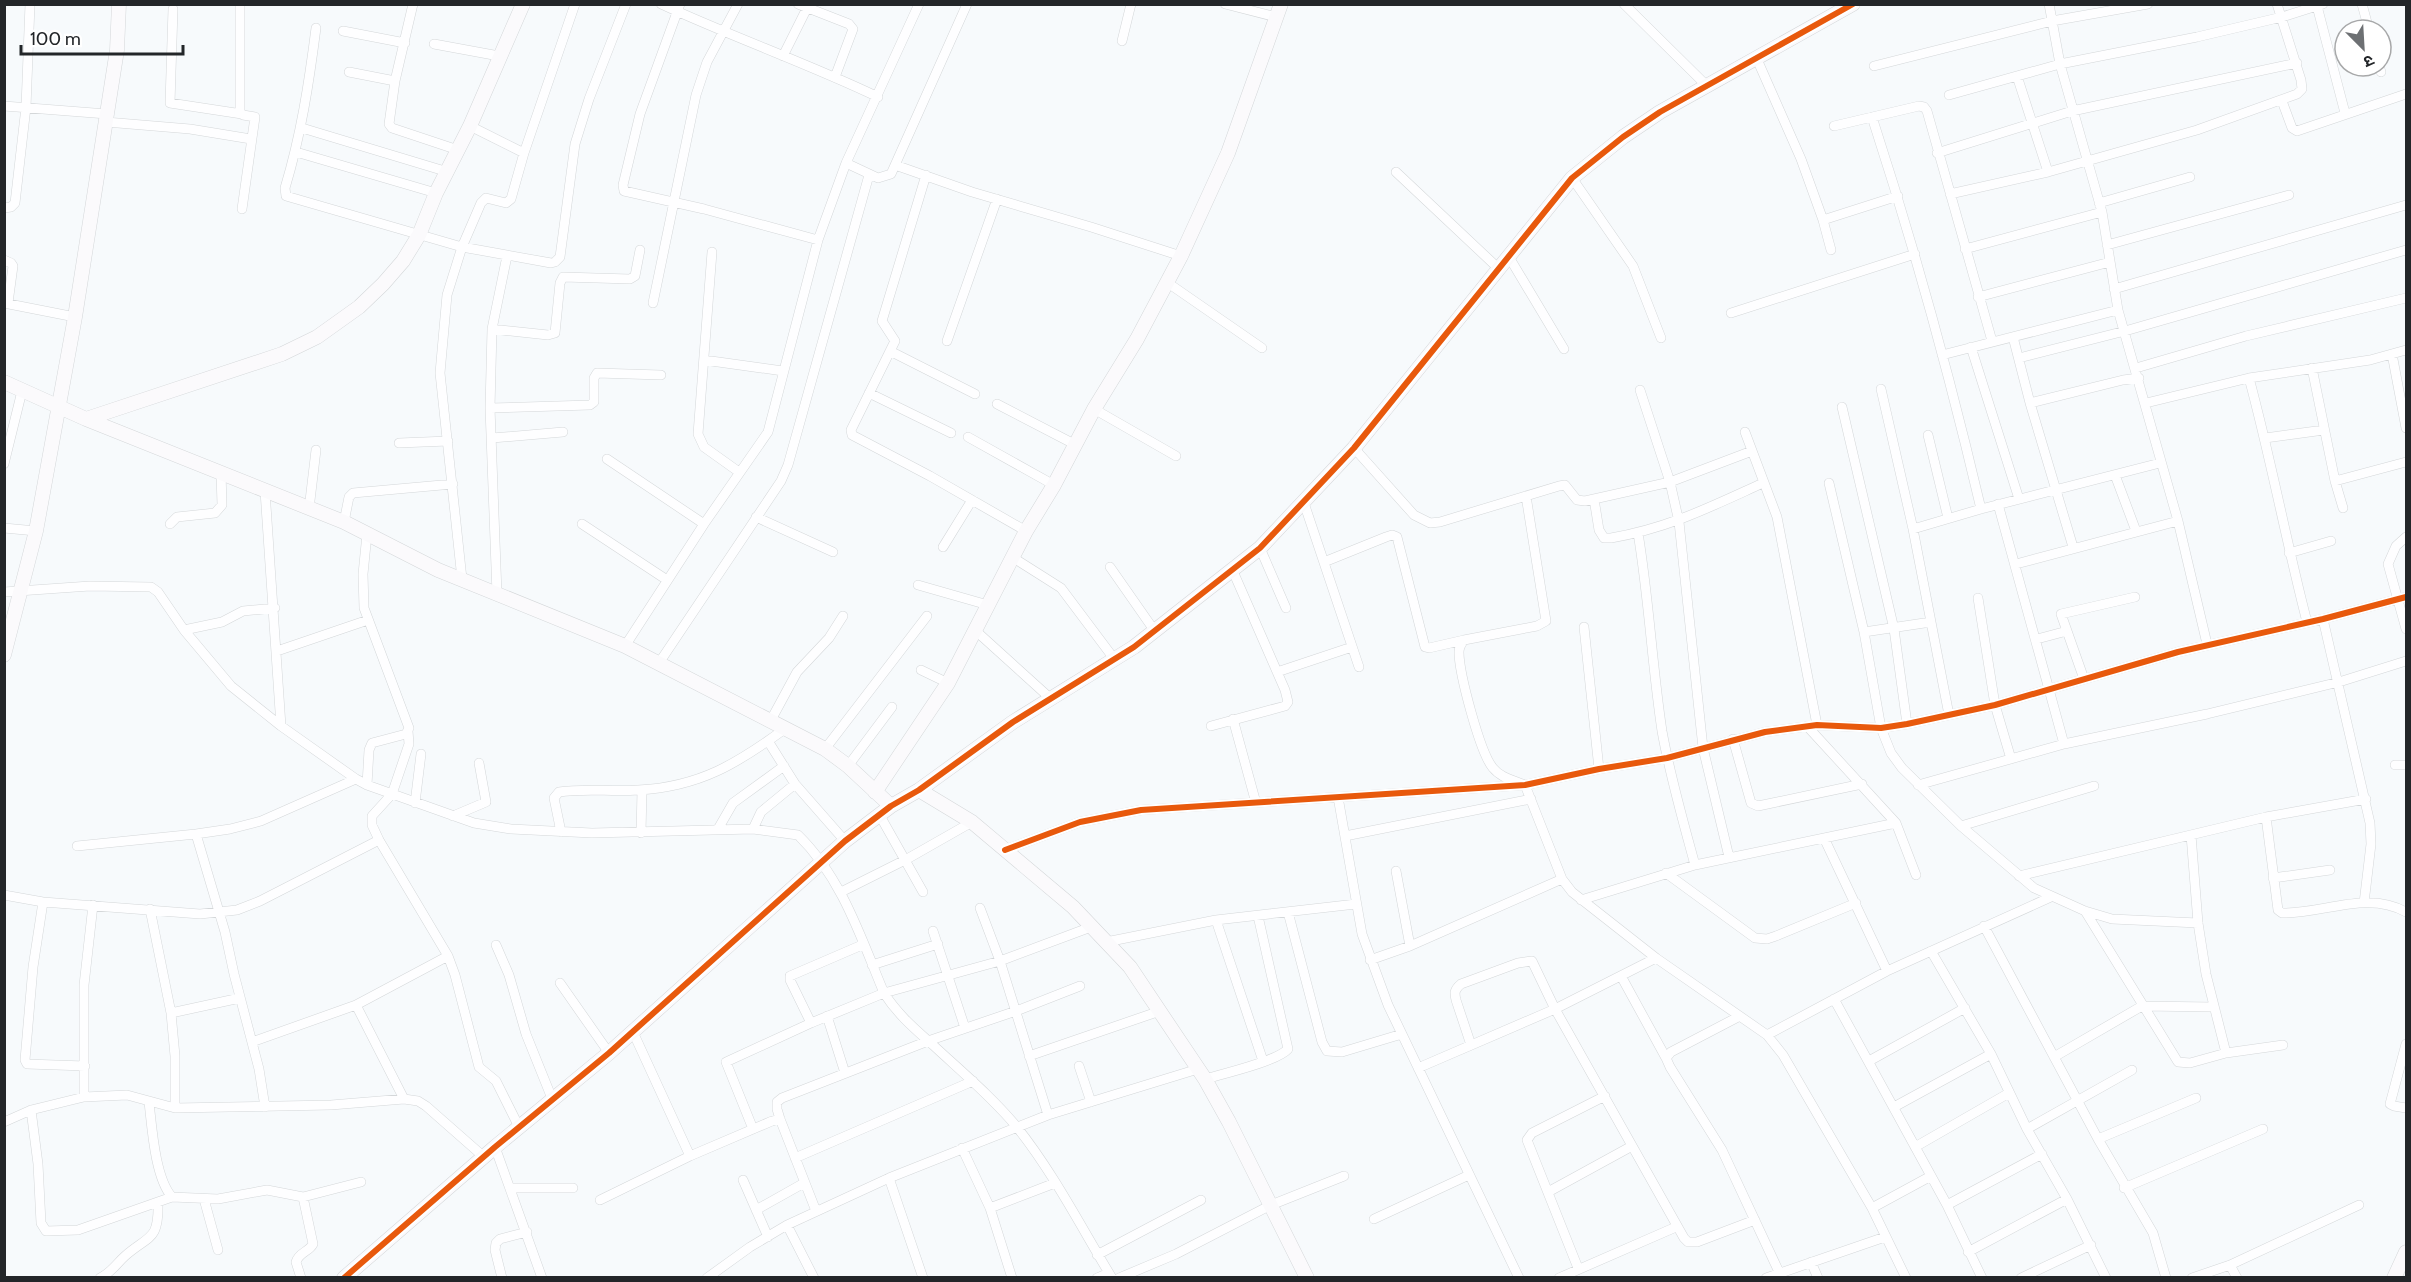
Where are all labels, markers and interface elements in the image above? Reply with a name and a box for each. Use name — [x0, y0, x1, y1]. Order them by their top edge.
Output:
scale bar — [21, 18, 183, 56]
north arrow — [2333, 18, 2393, 78]
text: 100 m — [30, 28, 81, 50]
text: उ — [2360, 51, 2377, 72]

